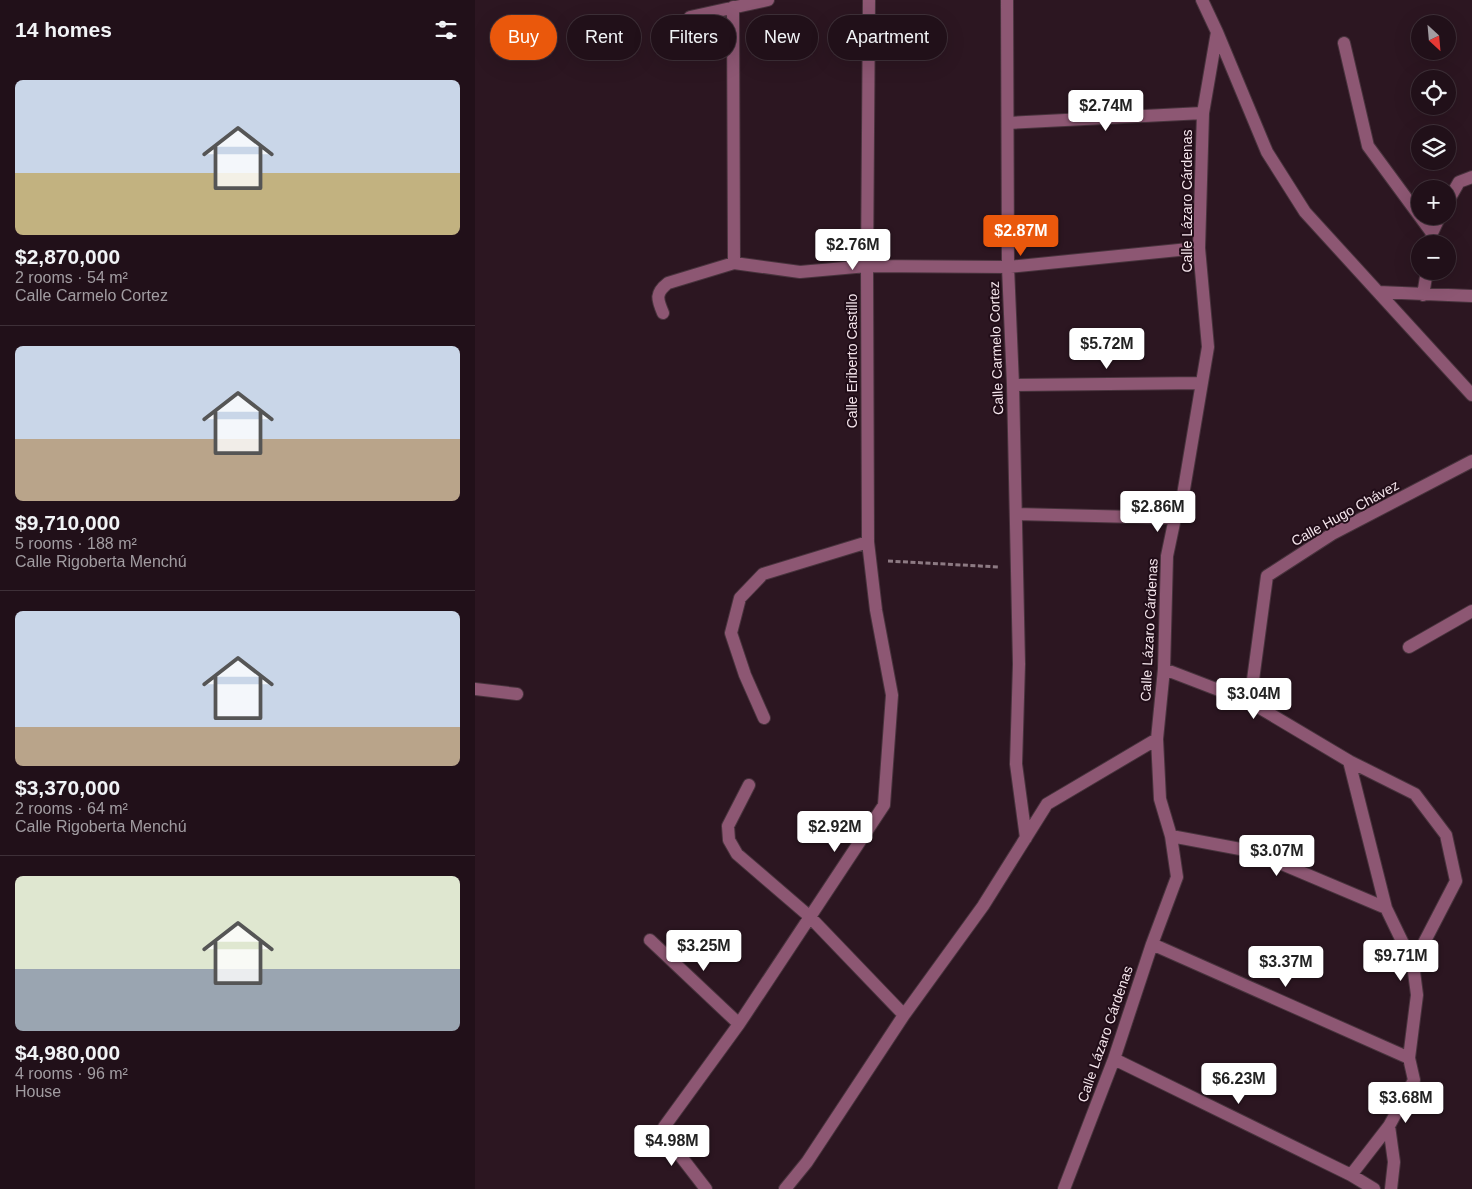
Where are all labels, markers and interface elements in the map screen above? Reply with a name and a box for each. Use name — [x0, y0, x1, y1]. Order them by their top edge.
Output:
chip: Buy — [490, 15, 557, 60]
chip: Rent — [567, 15, 641, 60]
chip: Filters — [651, 15, 736, 60]
chip: New — [746, 15, 818, 60]
chip: Apartment — [828, 15, 947, 60]
north arrow — [1411, 15, 1456, 60]
map controls — [1411, 15, 1456, 280]
icon: filters — [432, 16, 460, 44]
text: 14 homes — [15, 18, 112, 41]
button: locate — [1411, 70, 1456, 115]
pin: $2.74M — [1065, 90, 1147, 132]
text: $2.74M — [1079, 97, 1133, 114]
icon: home — [193, 113, 283, 203]
button: layers — [1411, 125, 1456, 170]
street label: Calle Lázaro Cárdenas — [1179, 129, 1195, 273]
button: + — [1411, 180, 1456, 225]
pin: $2.87M — [980, 214, 1062, 257]
text: $2.87M — [994, 222, 1048, 239]
pin: $2.76M — [812, 228, 894, 271]
button: − — [1411, 235, 1456, 280]
text: $2.76M — [826, 236, 880, 253]
text: $2,870,000 — [15, 245, 120, 268]
text: 2 rooms · 54 m² — [15, 269, 128, 286]
street label: Calle Carmelo Cortez — [986, 281, 1006, 415]
text: Calle Carmelo Cortez — [15, 287, 168, 304]
street label: Calle Eriberto Castillo — [844, 293, 860, 428]
pin: $5.72M — [1066, 328, 1148, 370]
text: $5.72M — [1080, 335, 1134, 352]
icon: home — [193, 378, 283, 468]
street label: Calle Hugo Chávez — [1288, 477, 1402, 549]
pin: $2.86M — [1117, 490, 1199, 533]
text: $2.86M — [1131, 498, 1185, 515]
text: $9,710,000 — [15, 511, 120, 534]
text: 5 rooms · 188 m² — [15, 535, 137, 552]
text: Calle Rigoberta Menchú — [15, 553, 187, 570]
street label: Calle Lázaro Cárdenas — [1137, 558, 1161, 702]
icon: home — [193, 643, 283, 733]
pin: $3.04M — [1213, 678, 1295, 720]
text: $3.04M — [1227, 685, 1281, 702]
text: $3,370,000 — [15, 776, 120, 799]
text: 2 rooms · 64 m² — [15, 800, 128, 817]
pin: $2.92M — [794, 810, 876, 853]
text: Calle Rigoberta Menchú — [15, 818, 187, 835]
text: $2.92M — [808, 818, 862, 835]
pin: $3.07M — [1236, 834, 1318, 877]
text: $3.07M — [1250, 842, 1304, 859]
icon: home — [193, 908, 283, 998]
pin: $3.25M — [663, 930, 745, 972]
text: $3.25M — [677, 937, 731, 954]
pin: $9.71M — [1360, 940, 1442, 982]
pin: $3.37M — [1245, 946, 1327, 988]
text: $9.71M — [1374, 947, 1428, 964]
text: $3.37M — [1259, 953, 1313, 970]
street label: Calle Lázaro Cárdenas — [1074, 964, 1136, 1104]
text: $4,980,000 — [15, 1041, 120, 1064]
pin: $6.23M — [1198, 1062, 1280, 1105]
text: 4 rooms · 96 m² — [15, 1065, 128, 1082]
text: $6.23M — [1212, 1070, 1266, 1087]
pin: $3.68M — [1365, 1082, 1447, 1124]
text: House — [15, 1083, 61, 1100]
text: $3.68M — [1379, 1089, 1433, 1106]
pin: $4.98M — [631, 1124, 713, 1167]
text: $4.98M — [645, 1132, 699, 1149]

